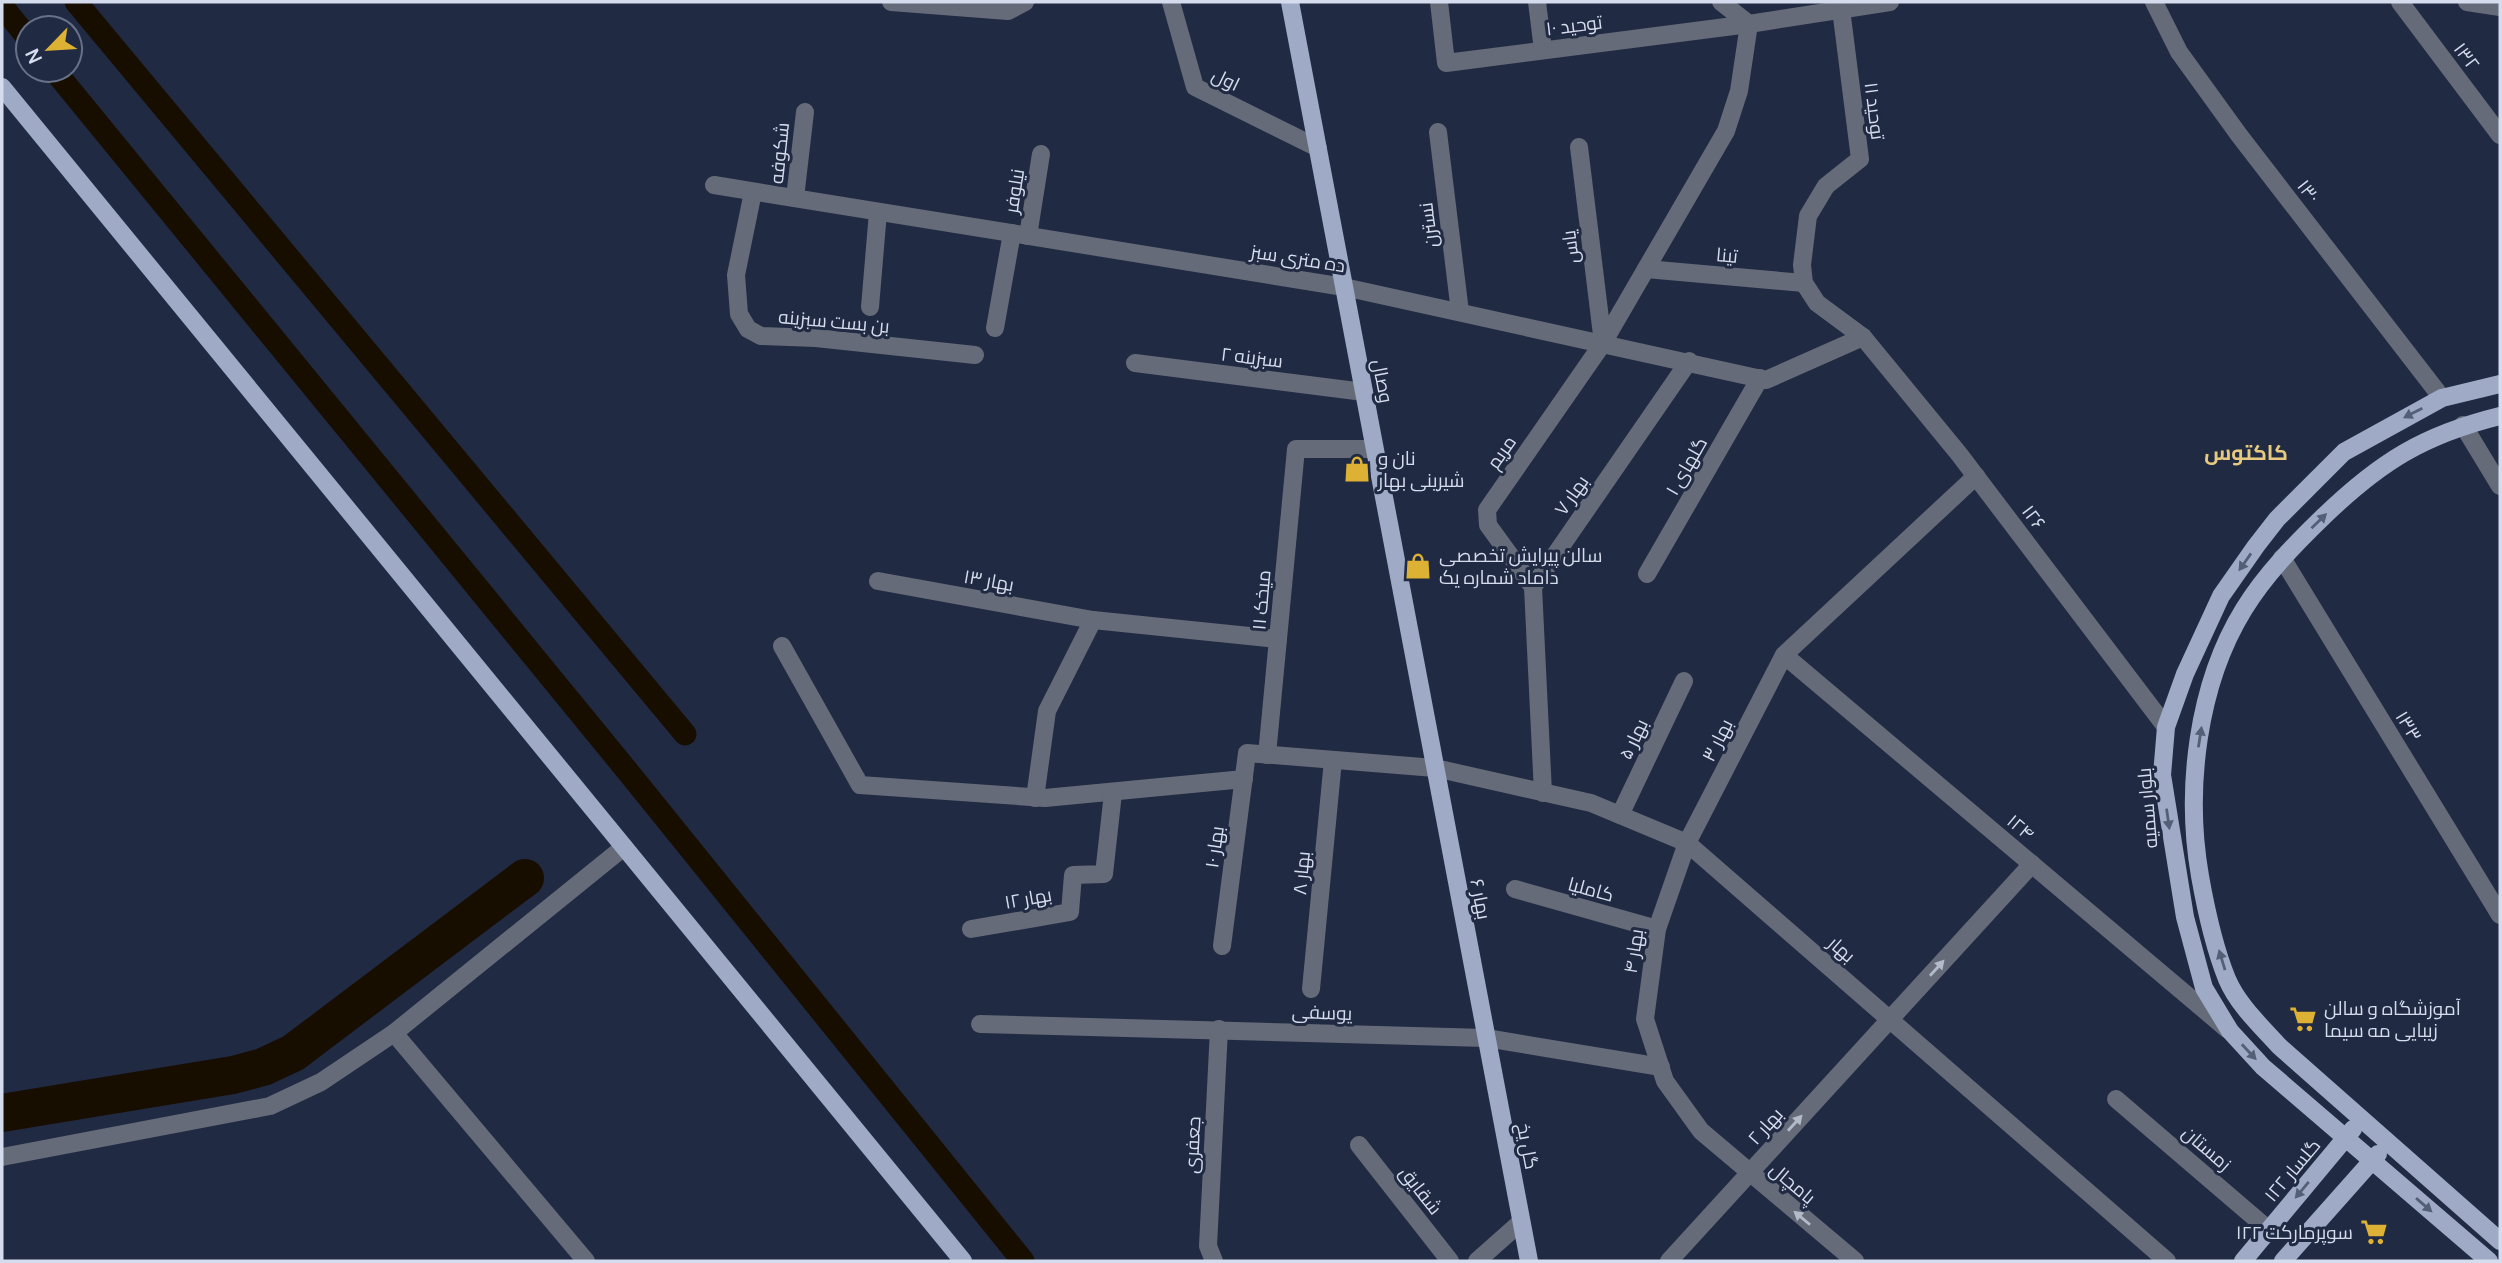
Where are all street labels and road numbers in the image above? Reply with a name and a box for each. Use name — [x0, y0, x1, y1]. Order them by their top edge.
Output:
street label: توحید ۱۰ — [1544, 9, 1604, 41]
street label: ۱۳۲ — [2448, 37, 2486, 75]
street label: اول — [1208, 61, 1244, 97]
street label: توحید ۱۱ — [1859, 81, 1891, 141]
street label: شکوفه — [763, 121, 795, 185]
street label: نیلوفر — [998, 167, 1030, 216]
street label: ۱۳۰ — [2292, 174, 2326, 208]
street label: نسترن — [1412, 201, 1444, 249]
street label: یاس — [1555, 229, 1585, 265]
street label: ده متری سبز — [1248, 238, 1347, 278]
street label: تینا — [1715, 241, 1739, 269]
street label: بن بست سبزینه — [777, 303, 891, 339]
street label: سبزینه ۲ — [1219, 340, 1285, 374]
street label: وصال — [1366, 357, 1400, 405]
street label: مریم — [1480, 430, 1523, 475]
street label: گلهای ۱ — [1659, 432, 1713, 500]
street label: بهار ۷ — [1548, 470, 1594, 520]
street label: ۱۲۶ — [2016, 499, 2052, 535]
street label: بهار ۱۳ — [962, 563, 1016, 597]
street label: میخک ۱۱ — [1245, 569, 1277, 631]
street label: ۱۳۳ — [2390, 706, 2428, 746]
street label: بهار ۵ — [1612, 714, 1654, 764]
street label: بهار ۳ — [1695, 714, 1739, 766]
street label: بلوار سمیه — [2131, 767, 2163, 849]
street label: ۱۲۴ — [2002, 808, 2040, 846]
street label: بهار ۱۰ — [1198, 824, 1230, 870]
street label: بهار ۸ — [1286, 850, 1316, 896]
street label: کاملیا — [1565, 870, 1617, 908]
street label: بهار ۶ — [1464, 876, 1498, 922]
street label: بهار ۱۲ — [1002, 881, 1054, 915]
street label: بهار ۴ — [1617, 927, 1649, 975]
street label: بهار — [1822, 929, 1861, 968]
street label: یوسفی — [1291, 998, 1353, 1026]
street label: بهار ۲ — [1741, 1102, 1789, 1150]
street label: جعفری — [1178, 1116, 1206, 1174]
street label: زمستان — [2177, 1119, 2237, 1177]
street label: گل یخ — [1510, 1120, 1545, 1172]
street label: گلسار ۱۲۲ — [2258, 1133, 2326, 1207]
street label: پامچال — [1764, 1156, 1822, 1210]
street label: شقایق — [1394, 1160, 1448, 1220]

